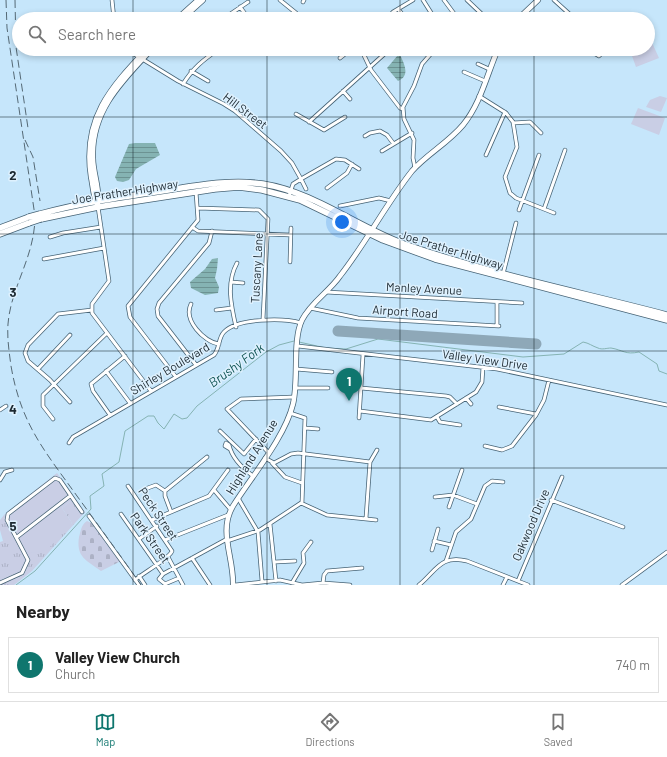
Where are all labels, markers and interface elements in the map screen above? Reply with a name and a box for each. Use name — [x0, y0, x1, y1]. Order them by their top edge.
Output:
search box — [12, 12, 655, 56]
icon: search — [26, 23, 48, 45]
text: Search here — [58, 25, 136, 43]
street label: Hill Street — [221, 89, 270, 131]
text: 2 — [9, 167, 17, 183]
street label: Joe Prather Highway — [71, 176, 179, 206]
your location — [332, 212, 352, 232]
street label: Joe Prather Highway — [398, 227, 505, 272]
street label: Tuscany Lane — [247, 232, 265, 304]
street label: Manley Avenue — [386, 279, 462, 297]
text: 3 — [9, 284, 17, 300]
street label: Airport Road — [372, 302, 438, 320]
street label: Shirley Boulevard — [127, 339, 212, 397]
water label: Brushy Fork — [205, 339, 267, 391]
street label: Valley View Drive — [441, 346, 529, 372]
pin: 1 — [336, 368, 362, 401]
text: 4 — [9, 401, 17, 417]
street label: Highland Avenue — [222, 416, 280, 497]
street label: Peck Street — [136, 484, 182, 543]
street label: Oakwood Drive — [509, 487, 552, 563]
street label: Park Street — [128, 509, 173, 566]
text: 5 — [9, 518, 17, 534]
text: Nearby — [16, 601, 70, 621]
text: Valley View Church — [55, 648, 180, 666]
text: 1 — [28, 657, 32, 673]
text: 740 m — [616, 657, 650, 673]
text: Church — [55, 666, 95, 682]
tab: Map — [94, 711, 116, 748]
tab: Directions — [305, 711, 355, 748]
tab: Saved — [544, 711, 573, 748]

